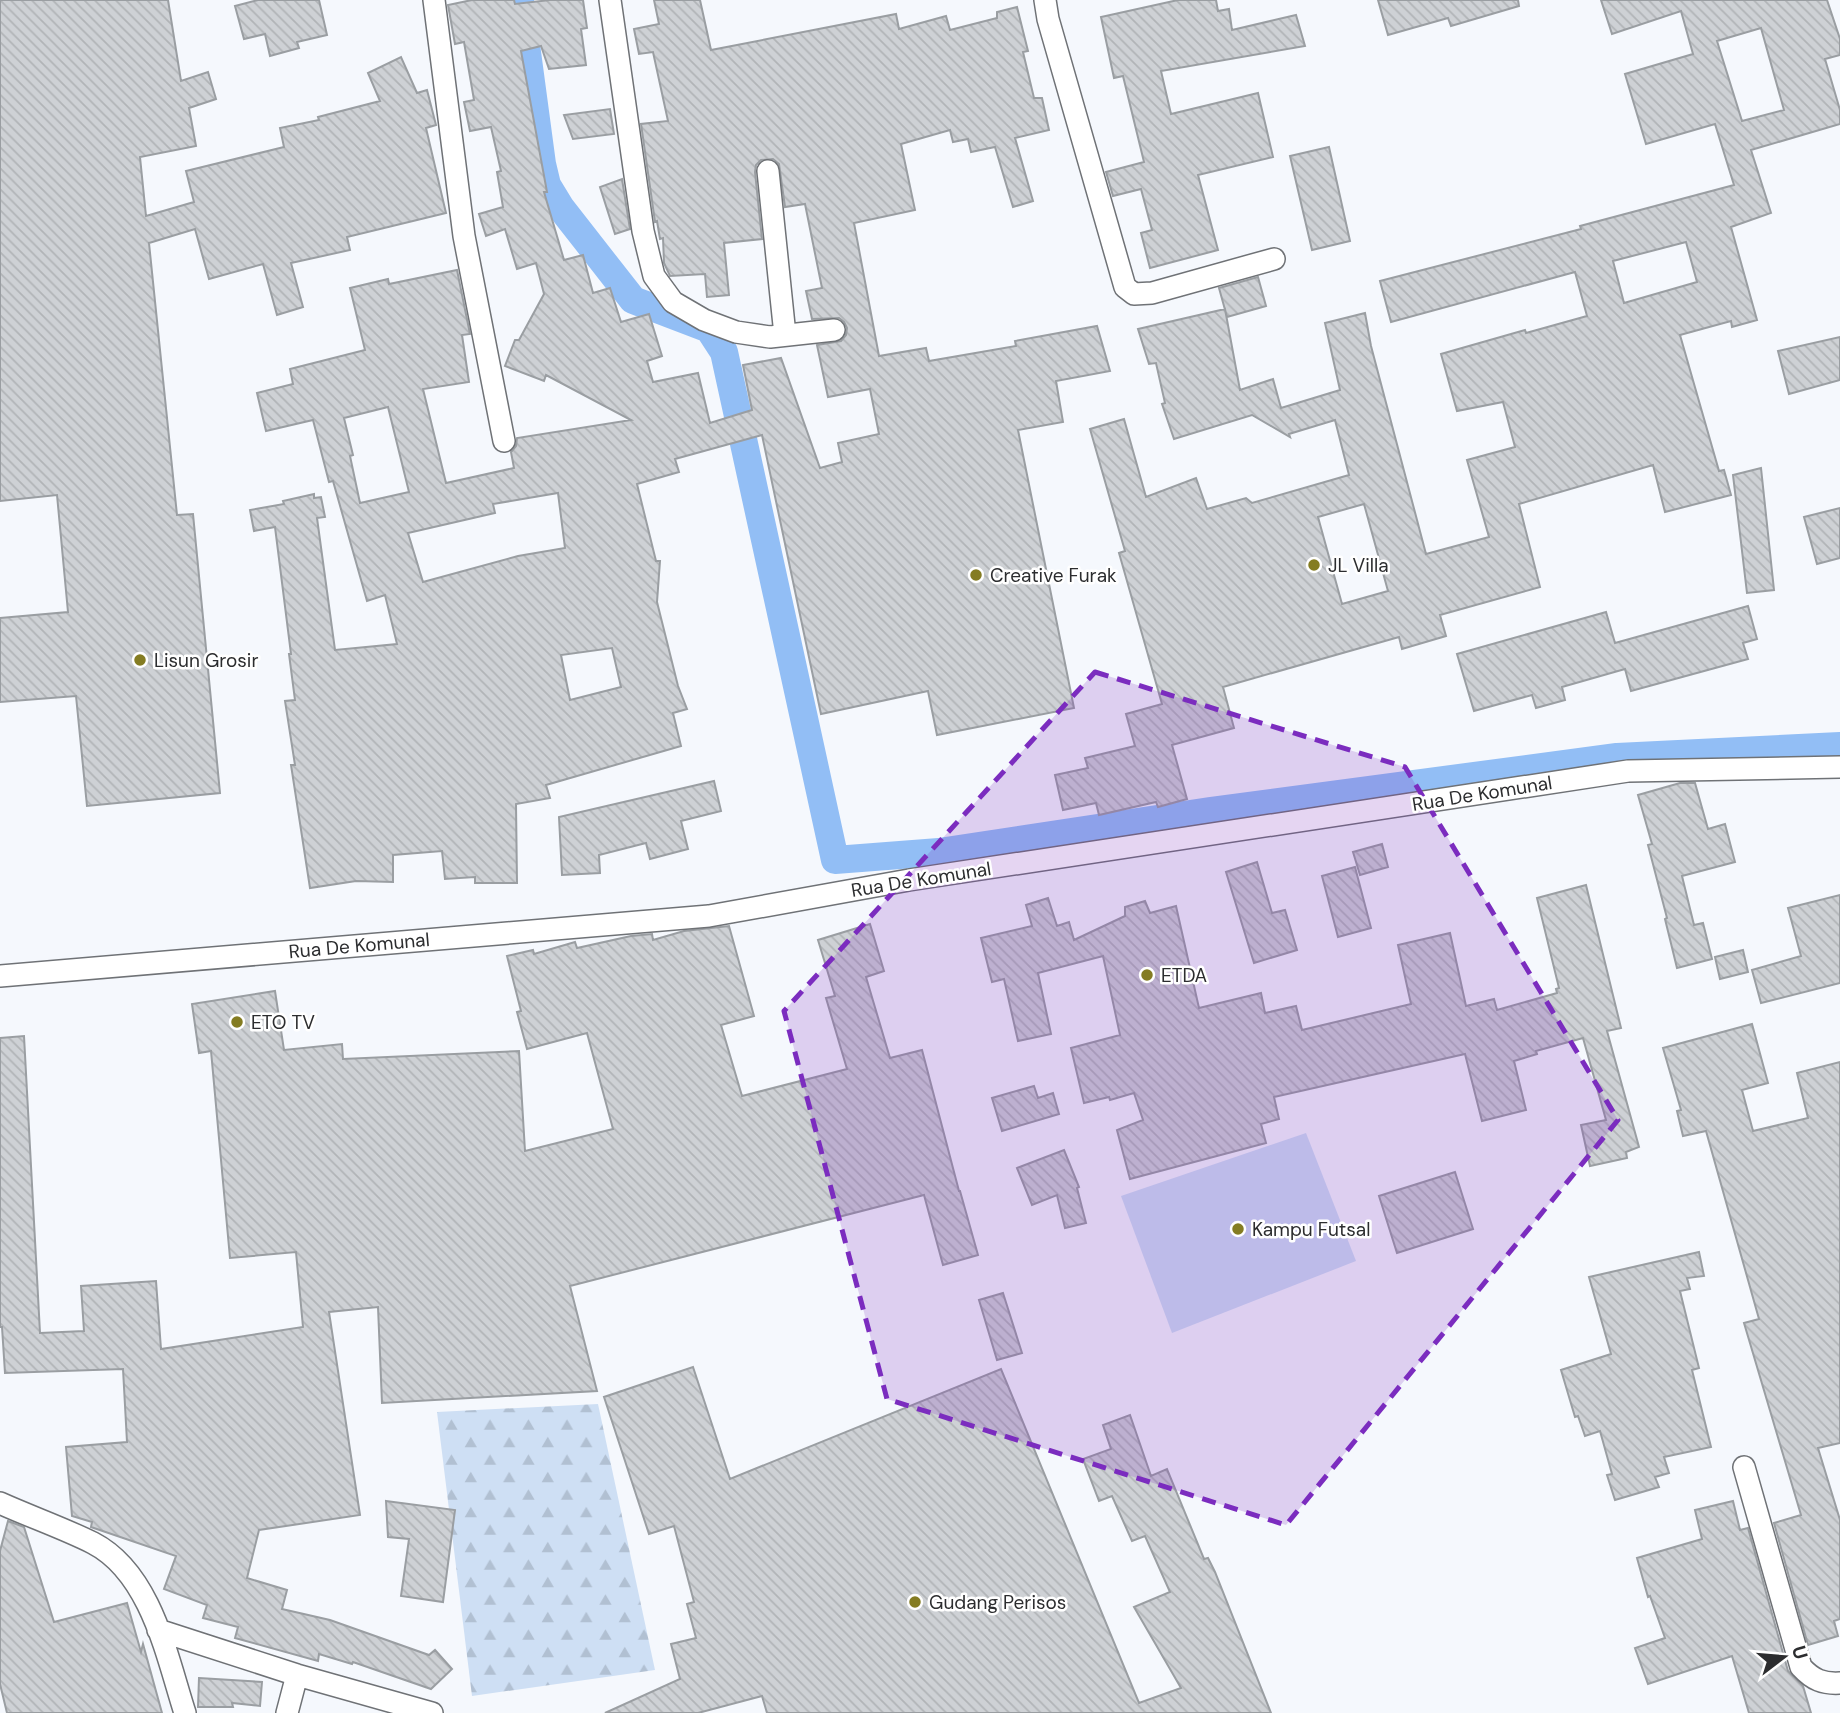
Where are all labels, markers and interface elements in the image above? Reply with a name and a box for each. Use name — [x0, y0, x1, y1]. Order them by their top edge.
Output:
place label: JL Villa — [1328, 553, 1389, 578]
marker: JL Villa — [1306, 557, 1322, 573]
place label: Creative Furak — [990, 563, 1117, 588]
marker: Creative Furak — [968, 567, 984, 583]
place label: Lisun Grosir — [154, 648, 258, 673]
marker: Lisun Grosir — [132, 652, 148, 668]
street label: Rua De Komunal — [1410, 770, 1554, 817]
street label: Rua De Komunal — [849, 856, 993, 903]
street label: Rua De Komunal — [287, 927, 431, 964]
place label: ETDA — [1161, 963, 1208, 988]
marker: ETDA — [1139, 967, 1155, 983]
place label: ETO TV — [251, 1010, 315, 1035]
marker: ETO TV — [229, 1014, 245, 1030]
place label: Kampu Futsal — [1252, 1217, 1370, 1242]
marker: Kampu Futsal — [1230, 1221, 1246, 1237]
place label: Gudang Perisos — [929, 1590, 1066, 1615]
marker: Gudang Perisos — [907, 1594, 923, 1610]
north arrow — [1749, 1622, 1819, 1692]
text: U — [1786, 1643, 1814, 1662]

